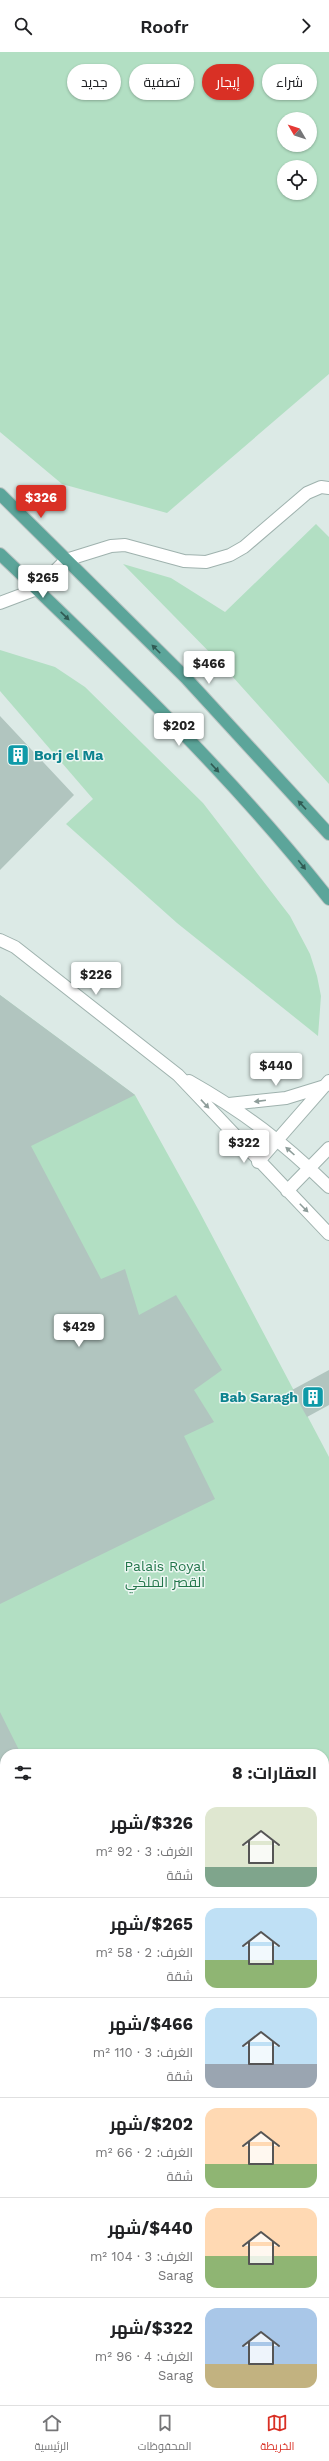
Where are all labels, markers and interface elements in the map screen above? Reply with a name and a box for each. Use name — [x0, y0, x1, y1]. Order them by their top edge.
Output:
icon: search — [12, 15, 34, 37]
icon: forward — [295, 15, 317, 37]
text: Roofr — [140, 16, 189, 37]
chip: جديد — [67, 64, 121, 100]
chip: تصفية — [129, 64, 194, 100]
chip: إيجار — [202, 64, 254, 100]
chip: شراء — [262, 64, 317, 100]
north arrow — [277, 112, 317, 152]
map controls — [277, 112, 317, 200]
button: locate — [277, 160, 317, 200]
pin: $326 — [17, 485, 65, 519]
text: $326 — [25, 490, 57, 505]
pin: $265 — [19, 565, 67, 599]
text: $265 — [27, 570, 59, 585]
one-way arrow — [60, 611, 70, 621]
one-way arrow — [151, 644, 161, 654]
pin: $466 — [185, 651, 233, 685]
text: $466 — [193, 656, 225, 671]
pin: $202 — [155, 713, 203, 747]
text: $202 — [163, 718, 195, 733]
building icon: Borj el Ma — [5, 742, 31, 768]
place label: Borj el Ma — [34, 747, 104, 763]
one-way arrow — [210, 764, 219, 773]
one-way arrow — [298, 800, 307, 810]
one-way arrow — [298, 859, 306, 870]
pin: $226 — [72, 962, 120, 996]
text: $226 — [80, 967, 112, 982]
pin: $440 — [252, 1053, 300, 1087]
text: $440 — [259, 1058, 293, 1073]
one-way arrow — [254, 1098, 266, 1105]
one-way arrow — [200, 1099, 209, 1109]
pin: $322 — [220, 1130, 268, 1164]
text: $322 — [228, 1135, 260, 1150]
one-way arrow — [285, 1146, 296, 1155]
one-way arrow — [299, 1203, 309, 1213]
pin: $429 — [55, 1314, 103, 1348]
text: $429 — [63, 1319, 95, 1334]
building icon: Bab Saragh — [300, 1384, 326, 1410]
place label: Bab Saragh — [220, 1389, 298, 1405]
park label: Palais Royal القصر الملكي — [124, 1558, 206, 1594]
icon: filters — [12, 1762, 34, 1784]
text: العقارات: 8 — [232, 1763, 317, 1783]
text: $326/شهر — [110, 1813, 193, 1833]
icon: home — [237, 1823, 285, 1871]
text: الغرف: 3 · 92 m² — [95, 1844, 193, 1859]
text: شقة — [166, 1868, 193, 1883]
text: $265/شهر — [110, 1914, 193, 1934]
icon: home — [237, 1924, 285, 1972]
text: الغرف: 2 · 58 m² — [95, 1945, 193, 1960]
text: شقة — [166, 1969, 193, 1984]
text: $466/شهر — [109, 2014, 193, 2034]
icon: home — [237, 2024, 285, 2072]
text: الغرف: 3 · 110 m² — [93, 2045, 193, 2060]
text: شقة — [166, 2069, 193, 2084]
text: $202/شهر — [110, 2114, 193, 2134]
icon: home — [237, 2124, 285, 2172]
text: الغرف: 2 · 66 m² — [95, 2145, 193, 2160]
text: شقة — [166, 2169, 193, 2184]
text: $440/شهر — [108, 2218, 193, 2238]
icon: home — [237, 2224, 285, 2272]
text: الغرف: 3 · 104 m² — [90, 2249, 193, 2264]
text: Sarag — [158, 2268, 193, 2283]
text: $322/شهر — [111, 2318, 193, 2338]
icon: home — [237, 2324, 285, 2372]
text: الغرف: 4 · 96 m² — [95, 2349, 193, 2364]
text: Sarag — [158, 2368, 193, 2383]
tab: الرئيسية — [34, 2412, 69, 2456]
tab: المحفوظات — [138, 2412, 191, 2456]
tab: الخريطة — [260, 2412, 295, 2456]

